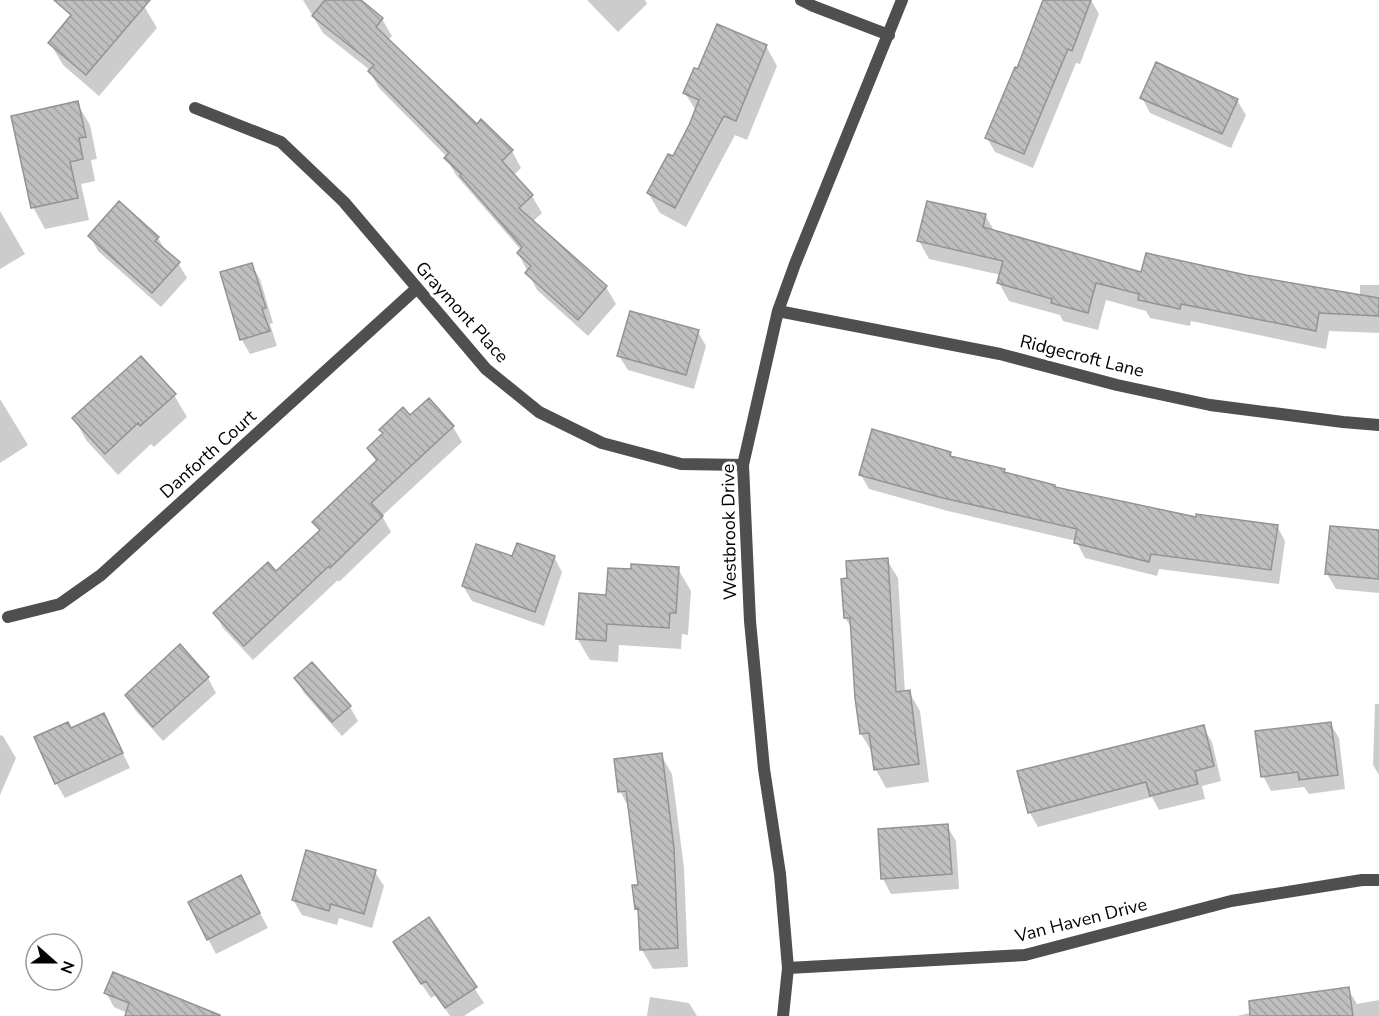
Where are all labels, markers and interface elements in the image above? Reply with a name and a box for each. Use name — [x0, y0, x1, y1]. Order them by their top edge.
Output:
street label: Graymont Place — [410, 256, 514, 368]
street label: Ridgecroft Lane — [1017, 329, 1147, 383]
street label: Danforth Court — [155, 404, 262, 504]
street label: Westbrook Drive — [716, 464, 742, 600]
street label: Van Haven Drive — [1012, 892, 1149, 948]
north arrow — [24, 932, 84, 992]
text: N — [55, 957, 79, 977]

